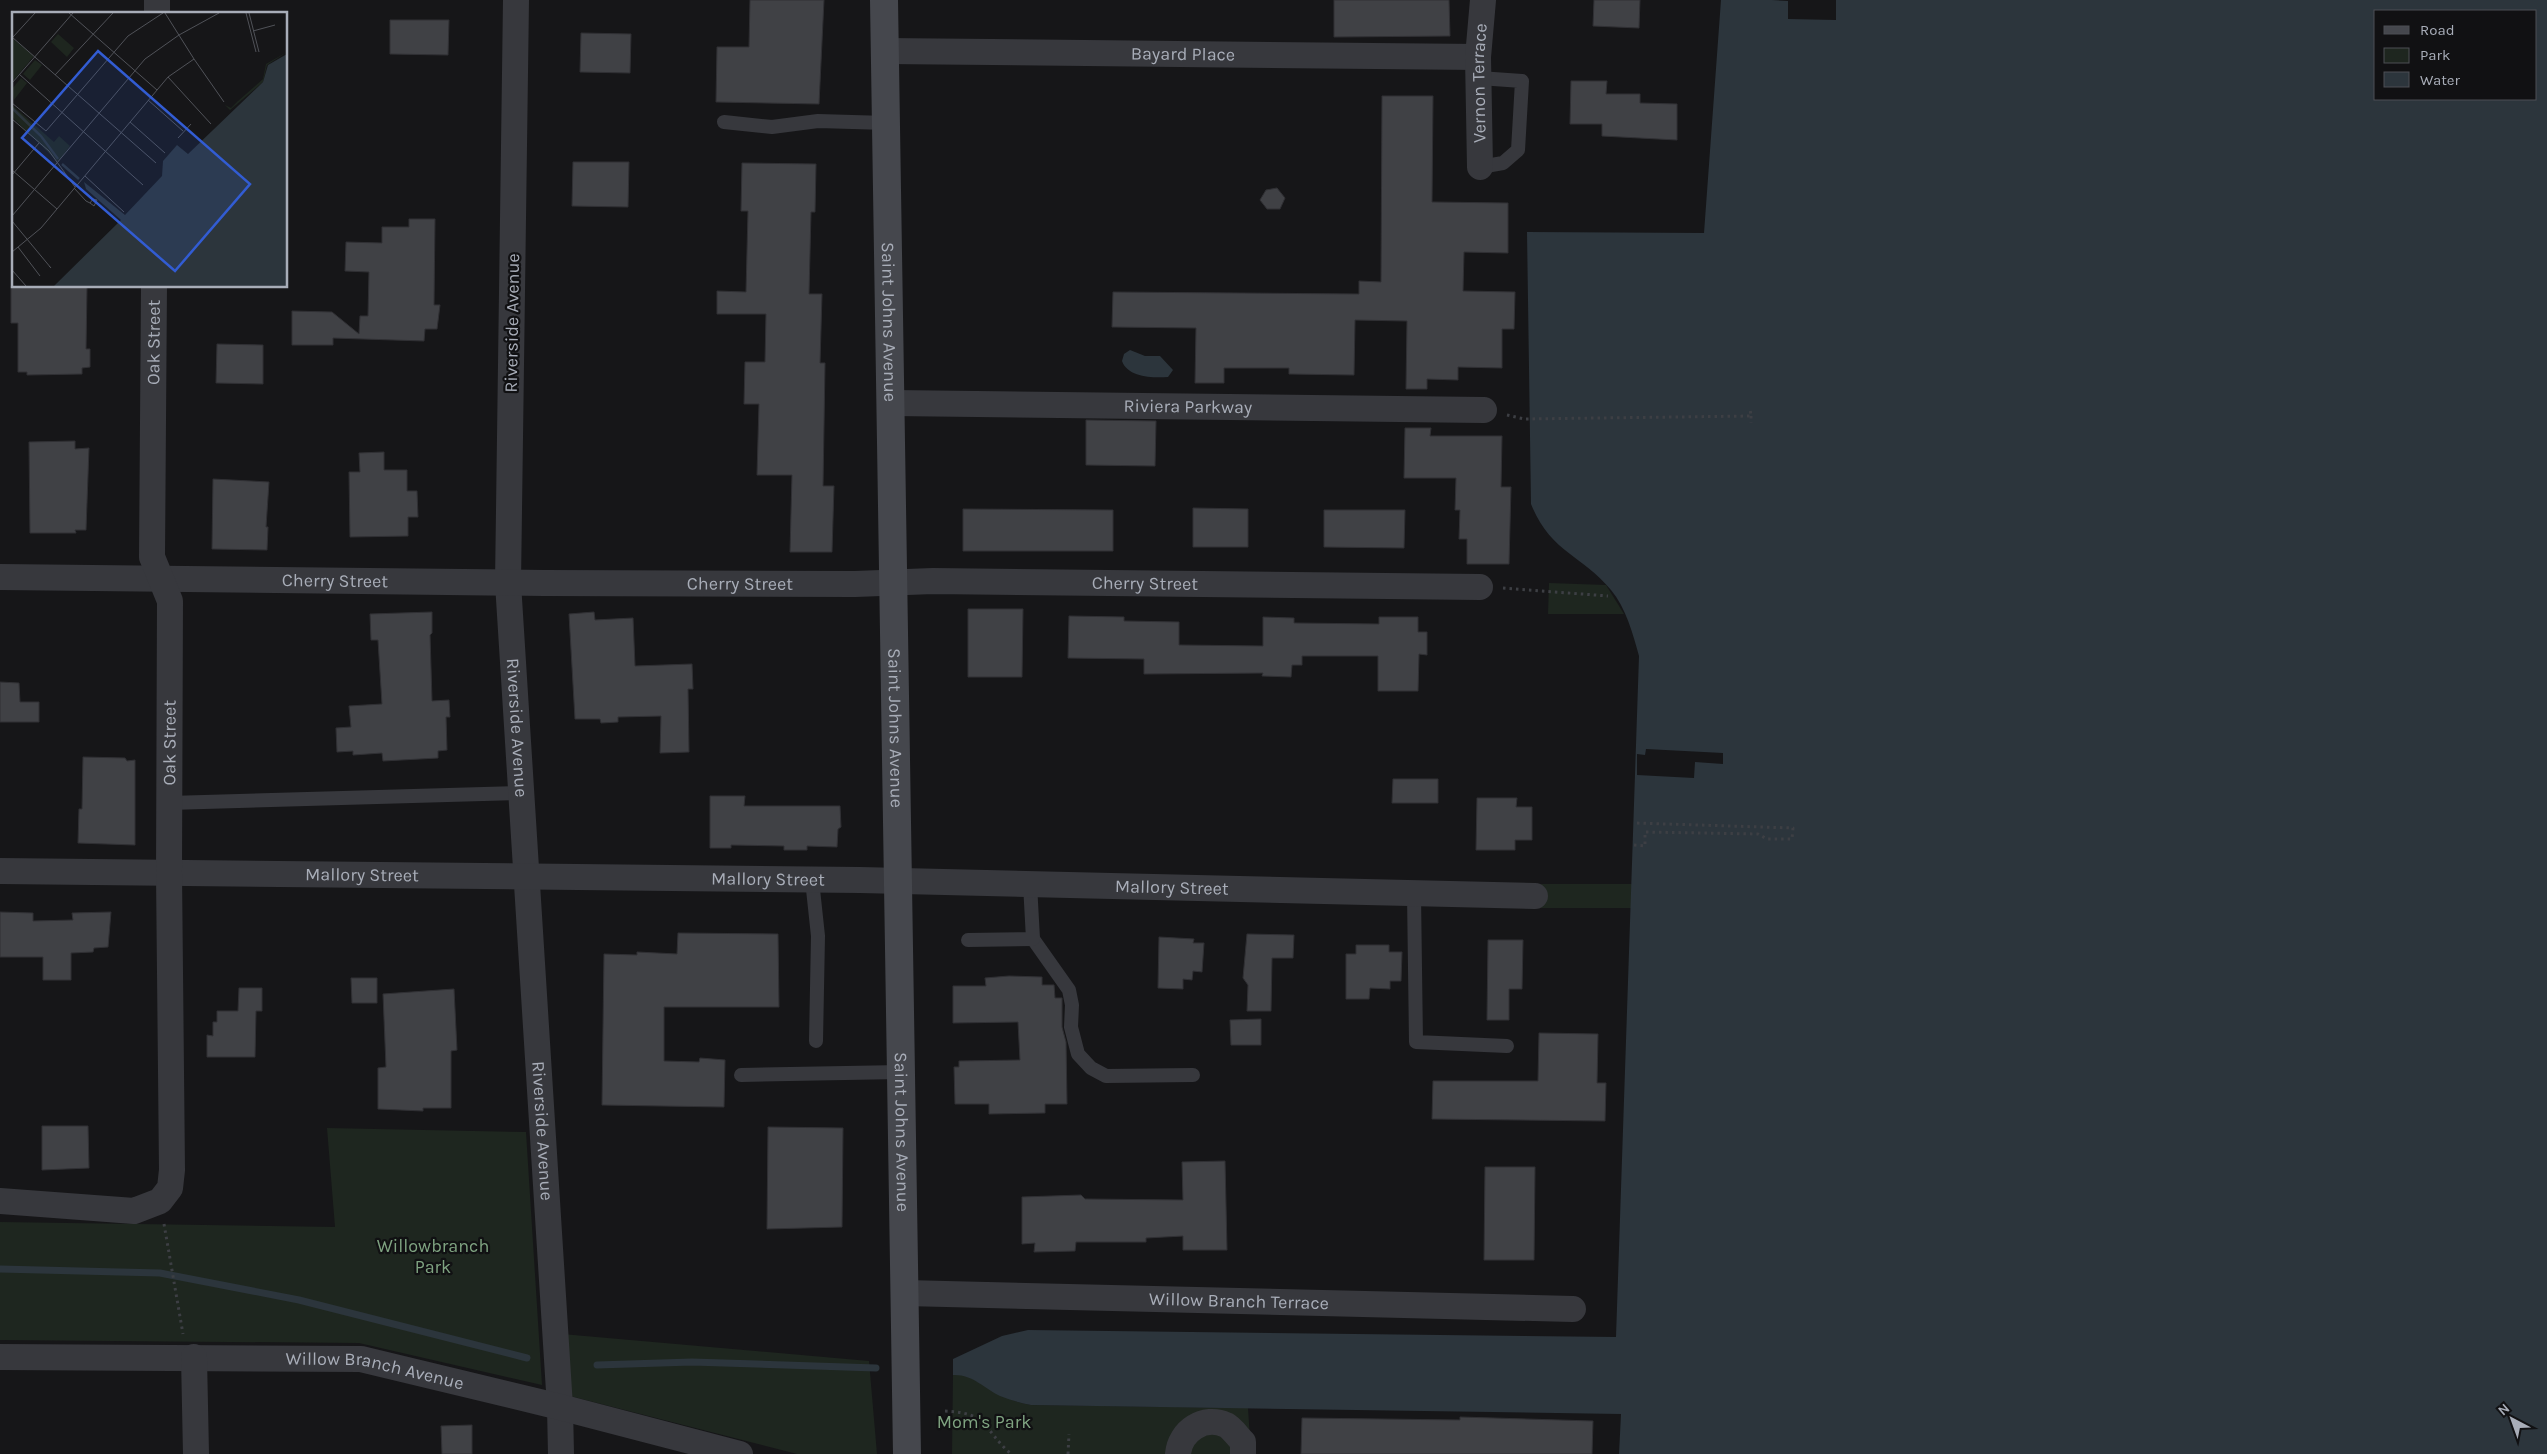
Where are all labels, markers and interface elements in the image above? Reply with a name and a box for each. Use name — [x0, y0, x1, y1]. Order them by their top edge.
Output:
legend — [2374, 10, 2537, 100]
inset map — [12, 12, 288, 288]
text: Road — [2420, 21, 2455, 39]
street label: Vernon Terrace — [1467, 22, 1492, 143]
street label: Bayard Place — [1131, 42, 1235, 66]
text: Park — [2420, 46, 2450, 64]
text: Water — [2420, 71, 2461, 89]
street label: Saint Johns Avenue — [877, 242, 901, 402]
street label: Riverside Avenue — [500, 253, 524, 393]
street label: Oak Street — [142, 299, 165, 385]
street label: Riviera Parkway — [1123, 395, 1253, 418]
street label: Cherry Street — [282, 569, 388, 592]
street label: Cherry Street — [687, 572, 793, 595]
street label: Cherry Street — [1092, 572, 1198, 595]
street label: Saint Johns Avenue — [883, 648, 908, 808]
street label: Riverside Avenue — [502, 657, 533, 798]
street label: Oak Street — [158, 700, 181, 786]
street label: Mallory Street — [305, 863, 419, 886]
street label: Mallory Street — [711, 867, 825, 891]
street label: Mallory Street — [1115, 875, 1229, 900]
street label: Saint Johns Avenue — [890, 1052, 914, 1212]
street label: Riverside Avenue — [527, 1061, 558, 1201]
park label: Willowbranch Park — [377, 1235, 489, 1278]
street label: Willow Branch Terrace — [1149, 1288, 1329, 1314]
street label: Willow Branch Avenue — [285, 1348, 466, 1394]
north arrow — [2487, 1394, 2537, 1444]
text: N — [2494, 1400, 2513, 1419]
park label: Mom's Park — [937, 1411, 1031, 1433]

